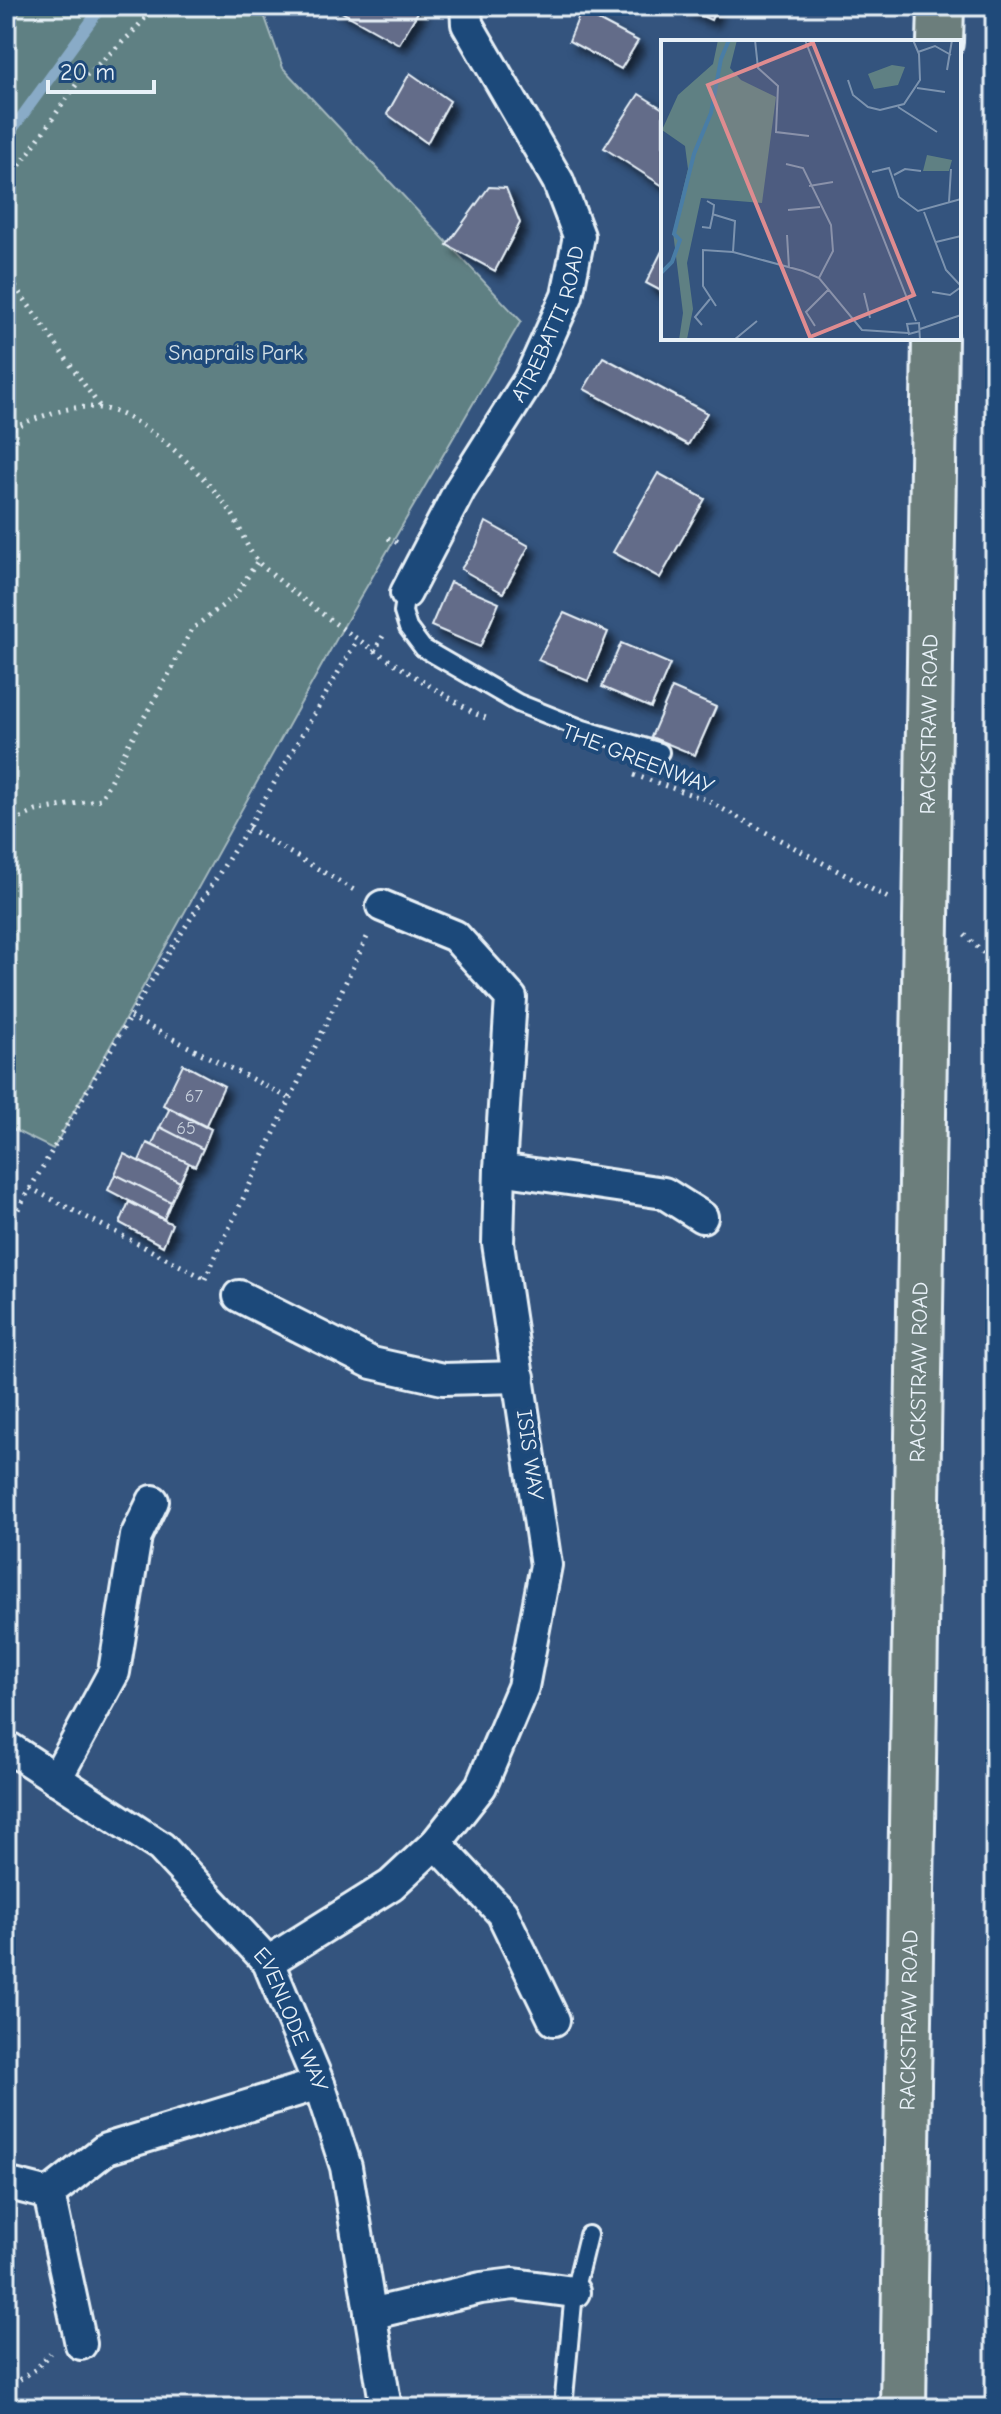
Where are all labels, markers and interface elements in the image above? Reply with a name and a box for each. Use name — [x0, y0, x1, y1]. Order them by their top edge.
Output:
inset map — [661, 40, 961, 340]
scale bar — [48, 44, 154, 94]
text: 20 m — [60, 58, 115, 86]
street label: ATREBATTI ROAD — [505, 243, 590, 407]
park label: Snaprails Park — [168, 340, 304, 366]
street label: RACKSTRAW ROAD — [915, 634, 943, 815]
street label: THE GREENWAY — [558, 718, 718, 800]
house number: 67 — [185, 1086, 204, 1107]
house number: 65 — [176, 1118, 196, 1139]
street label: RACKSTRAW ROAD — [905, 1282, 933, 1463]
street label: ISIS WAY — [511, 1408, 549, 1502]
street label: RACKSTRAW ROAD — [895, 1930, 923, 2111]
street label: EVENLODE WAY — [248, 1942, 333, 2095]

